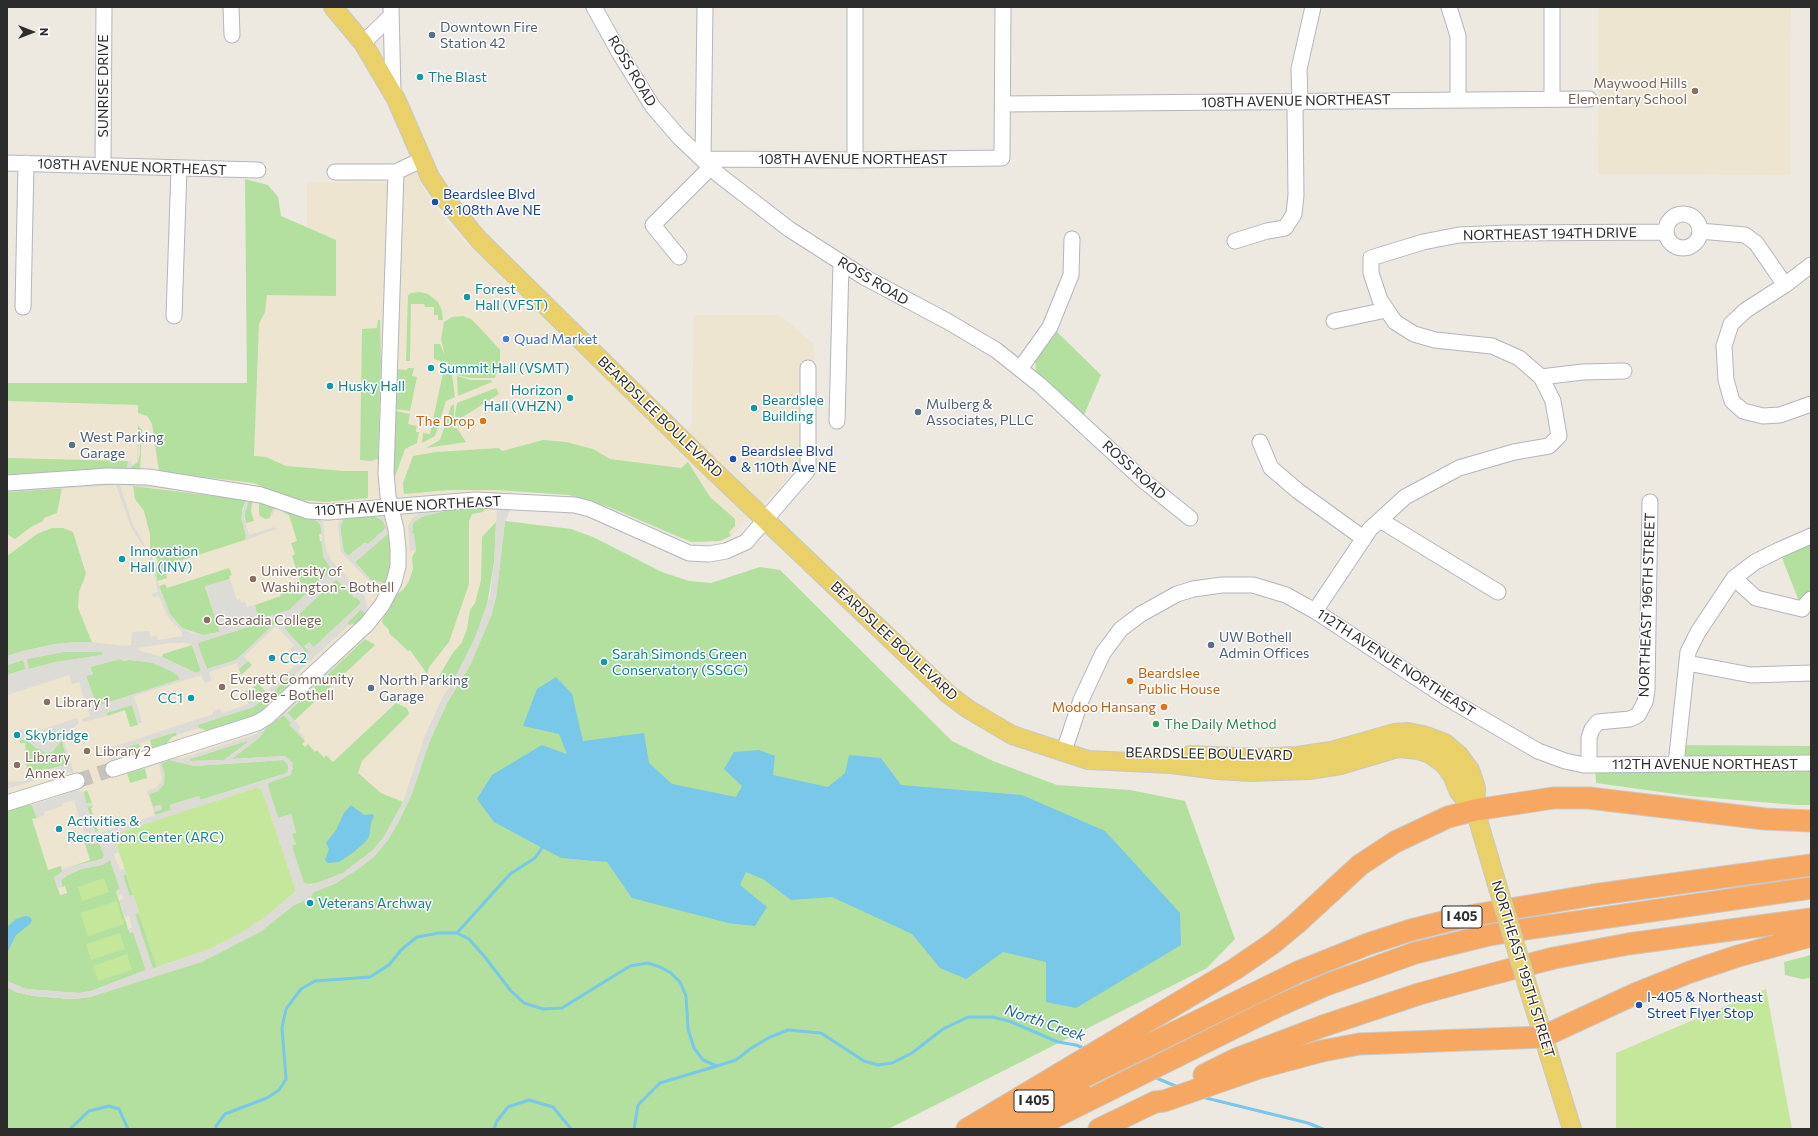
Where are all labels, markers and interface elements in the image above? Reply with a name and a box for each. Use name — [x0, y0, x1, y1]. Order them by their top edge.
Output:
north arrow — [12, 12, 52, 52]
place label: Downtown Fire Station 42 — [440, 19, 538, 52]
text: N — [38, 28, 51, 36]
marker: Downtown Fire Station 42 — [427, 30, 437, 40]
street label: ROSS ROAD — [604, 32, 660, 110]
street label: SUNRISE DRIVE — [95, 34, 111, 138]
place label: The Blast — [428, 69, 487, 85]
marker: The Blast — [415, 72, 425, 82]
place label: Maywood Hills Elementary School — [1568, 75, 1687, 108]
marker: Maywood Hills Elementary School — [1690, 86, 1700, 96]
street label: 108TH AVENUE NORTHEAST — [1201, 91, 1391, 111]
street label: 108TH AVENUE NORTHEAST — [758, 151, 948, 167]
street label: 108TH AVENUE NORTHEAST — [37, 155, 227, 179]
place label: Beardslee Blvd & 108th Ave NE — [443, 186, 541, 218]
marker: Beardslee Blvd & 108th Ave NE — [430, 197, 440, 207]
street label: NORTHEAST 194TH DRIVE — [1463, 224, 1637, 244]
street label: ROSS ROAD — [834, 253, 912, 309]
place label: Forest Hall (VFST) — [475, 281, 548, 314]
marker: Forest Hall (VFST) — [462, 292, 472, 302]
place label: Quad Market — [514, 331, 598, 347]
marker: Quad Market — [501, 334, 511, 344]
street label: BEARDSLEE BOULEVARD — [594, 353, 726, 481]
place label: Summit Hall (VSMT) — [439, 360, 569, 376]
marker: Summit Hall (VSMT) — [426, 363, 436, 373]
place label: Husky Hall — [338, 378, 405, 394]
marker: Husky Hall — [325, 381, 335, 391]
place label: Horizon Hall (VHZN) — [484, 382, 562, 414]
place label: Beardslee Building — [762, 392, 824, 424]
marker: Horizon Hall (VHZN) — [565, 393, 575, 403]
place label: Mulberg & Associates, PLLC — [926, 396, 1034, 428]
marker: Beardslee Building — [749, 403, 759, 413]
marker: Mulberg & Associates, PLLC — [913, 407, 923, 417]
place label: The Drop — [416, 413, 475, 429]
marker: The Drop — [478, 416, 488, 426]
place label: West Parking Garage — [80, 429, 164, 462]
street label: ROSS ROAD — [1099, 437, 1169, 503]
marker: West Parking Garage — [67, 440, 77, 450]
place label: Beardslee Blvd & 110th Ave NE — [741, 443, 836, 476]
marker: Beardslee Blvd & 110th Ave NE — [728, 454, 738, 464]
street label: 110TH AVENUE NORTHEAST — [314, 493, 502, 519]
street label: NORTHEAST 196TH STREET — [1635, 512, 1659, 698]
place label: Innovation Hall (INV) — [130, 543, 198, 576]
marker: Innovation Hall (INV) — [117, 554, 127, 564]
place label: University of Washington - Bothell — [261, 563, 394, 596]
marker: University of Washington - Bothell — [248, 574, 258, 584]
street label: BEARDSLEE BOULEVARD — [827, 578, 961, 704]
street label: 112TH AVENUE NORTHEAST — [1314, 605, 1478, 721]
place label: Cascadia College — [215, 612, 321, 628]
marker: Cascadia College — [202, 615, 212, 625]
place label: UW Bothell Admin Offices — [1219, 629, 1309, 662]
marker: UW Bothell Admin Offices — [1206, 640, 1216, 650]
place label: Sarah Simonds Green Conservatory (SSGC) — [612, 646, 748, 678]
place label: CC2 — [280, 650, 307, 666]
marker: CC2 — [267, 653, 277, 663]
marker: Sarah Simonds Green Conservatory (SSGC) — [599, 657, 609, 667]
place label: Beardslee Public House — [1138, 665, 1220, 698]
place label: Everett Community College - Bothell — [230, 671, 354, 704]
place label: North Parking Garage — [379, 672, 468, 704]
marker: Beardslee Public House — [1125, 676, 1135, 686]
marker: Everett Community College - Bothell — [217, 682, 227, 692]
marker: North Parking Garage — [366, 683, 376, 693]
place label: CC1 — [158, 690, 183, 706]
marker: CC1 — [186, 693, 196, 703]
place label: Library 1 — [55, 694, 109, 710]
marker: Library 1 — [42, 697, 52, 707]
place label: Modoo Hansang — [1052, 699, 1156, 715]
marker: Modoo Hansang — [1159, 702, 1169, 712]
place label: The Daily Method — [1164, 716, 1277, 732]
marker: The Daily Method — [1151, 719, 1161, 729]
place label: Skybridge — [25, 727, 88, 743]
marker: Skybridge — [12, 730, 22, 740]
place label: Library 2 — [95, 743, 151, 759]
street label: BEARDSLEE BOULEVARD — [1125, 744, 1293, 764]
marker: Library 2 — [82, 746, 92, 756]
place label: Library Annex — [25, 749, 71, 782]
street label: 112TH AVENUE NORTHEAST — [1612, 756, 1798, 772]
marker: Library Annex — [12, 760, 22, 770]
place label: Activities & Recreation Center (ARC) — [67, 813, 224, 846]
marker: Activities & Recreation Center (ARC) — [54, 824, 64, 834]
street label: NORTHEAST 195TH STREET — [1488, 878, 1558, 1060]
place label: Veterans Archway — [318, 895, 432, 911]
marker: Veterans Archway — [305, 898, 315, 908]
road number: I 405 — [1442, 906, 1482, 928]
place label: I-405 & Northeast Street Flyer Stop — [1647, 989, 1763, 1022]
marker: I-405 & Northeast Street Flyer Stop — [1634, 1000, 1644, 1010]
water label: North Creek — [1002, 1001, 1088, 1045]
road number: I 405 — [1014, 1090, 1054, 1112]

